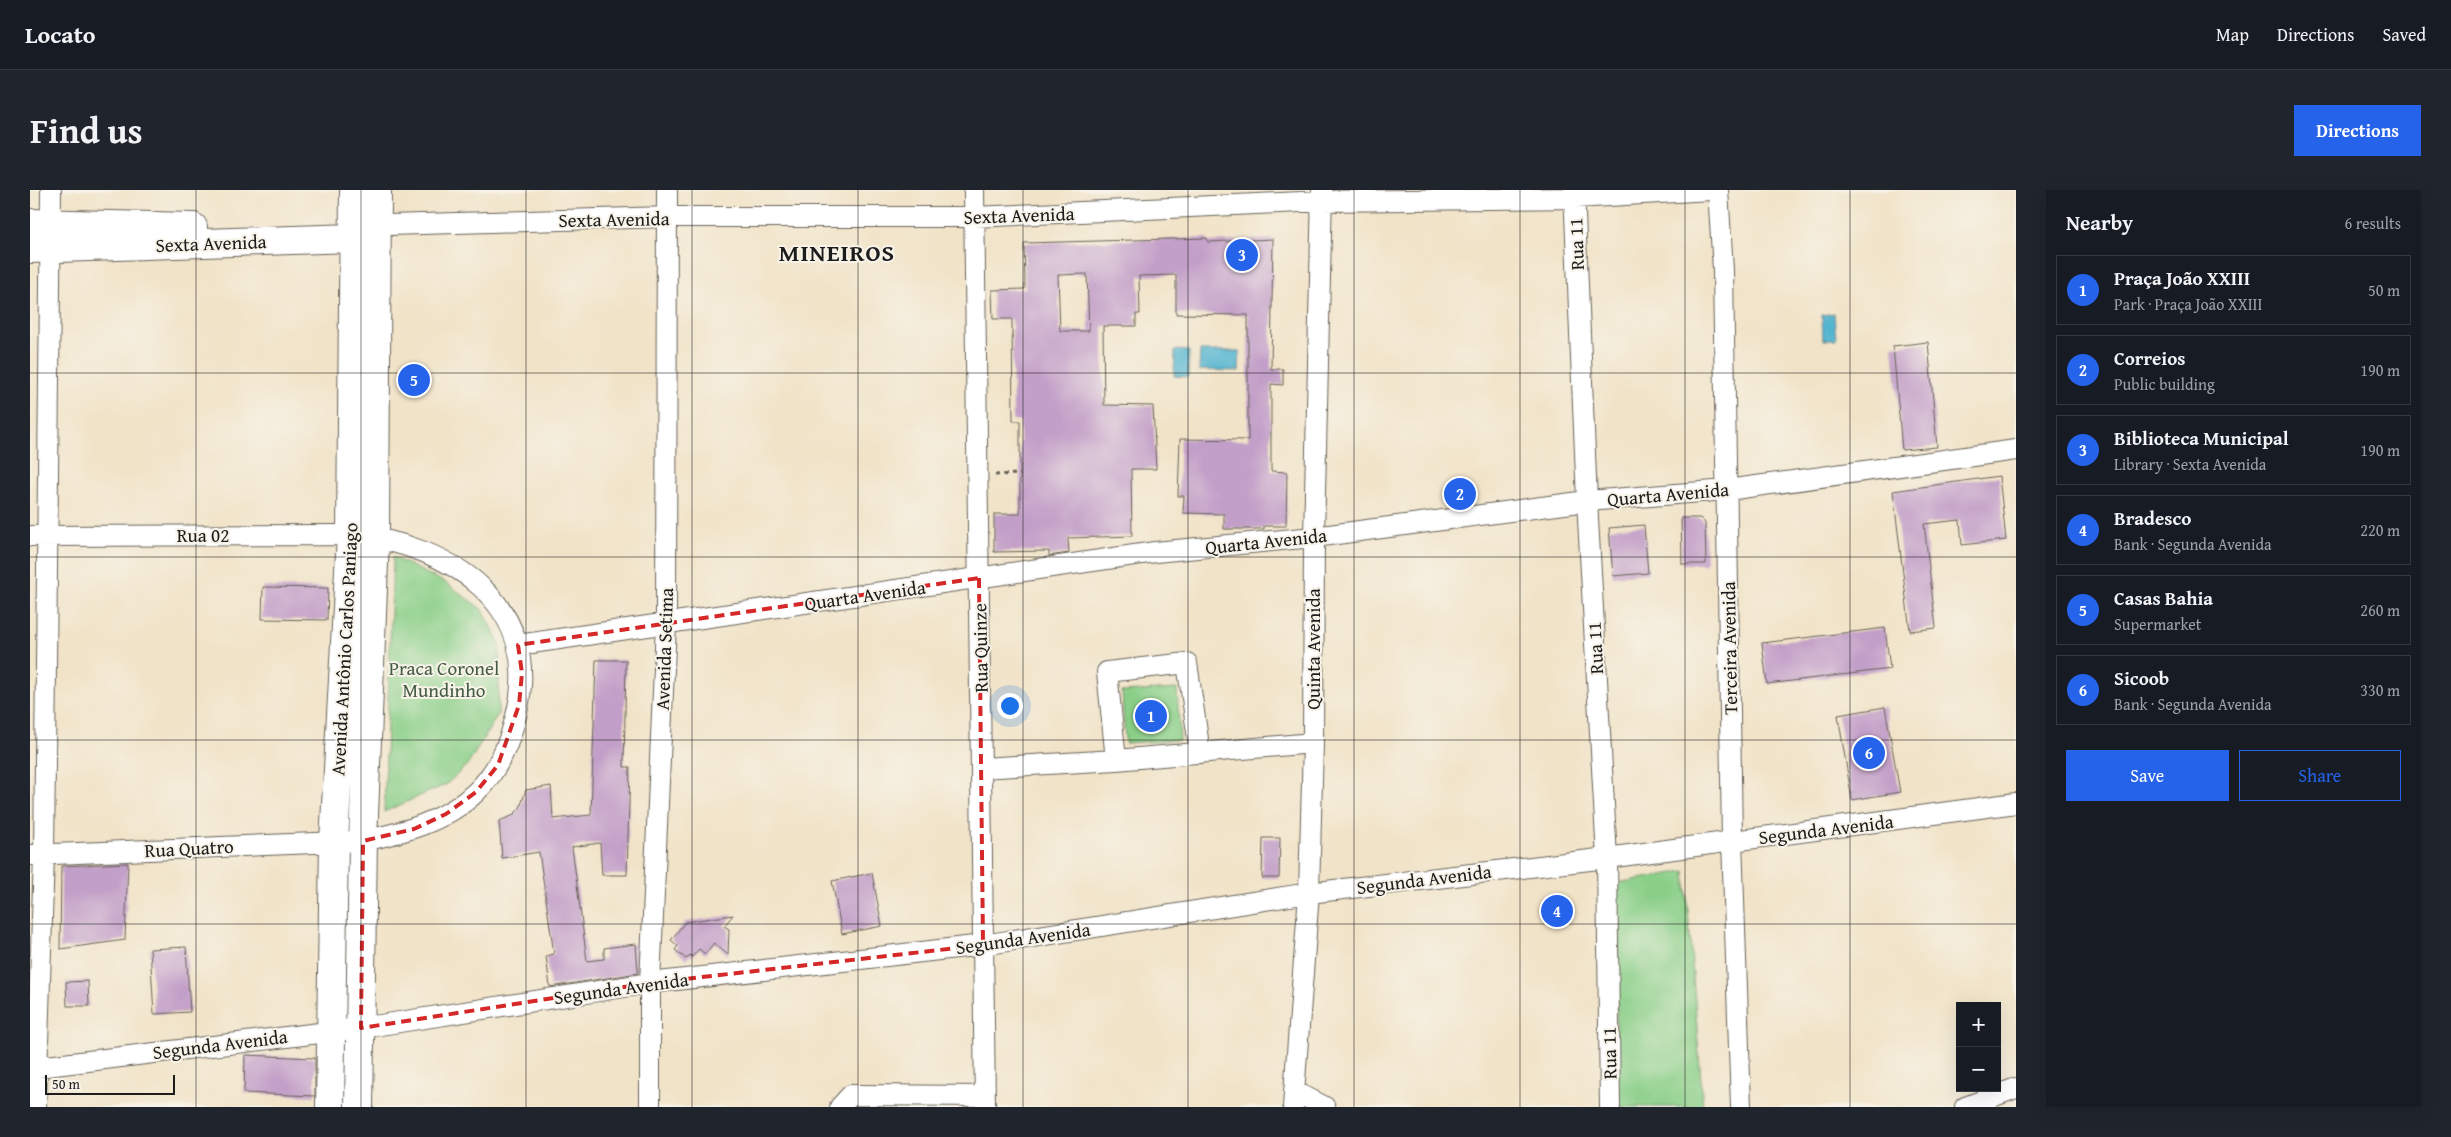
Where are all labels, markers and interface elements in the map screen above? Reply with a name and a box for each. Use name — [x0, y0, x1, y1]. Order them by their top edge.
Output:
text: Locato — [25, 17, 96, 52]
text: Map — [2216, 21, 2249, 48]
text: Directions — [2277, 21, 2354, 48]
text: Saved — [2382, 21, 2426, 48]
text: Find us — [30, 105, 143, 156]
button: Directions — [2294, 105, 2421, 156]
street label: Sexta Avenida — [963, 199, 1075, 231]
street label: Sexta Avenida — [558, 204, 670, 234]
text: Nearby — [2066, 207, 2133, 238]
text: 6 results — [2344, 211, 2401, 235]
street label: Rua 11 — [1561, 217, 1591, 271]
street label: Sexta Avenida — [155, 227, 267, 259]
district label: MINEIROS — [779, 235, 895, 270]
pin: 3 — [1226, 236, 1258, 274]
text: Praça João XXIII — [2114, 264, 2250, 292]
text: 1 — [2079, 278, 2087, 302]
text: 50 m — [2368, 278, 2400, 302]
text: Park · Praça João XXIII — [2114, 292, 2262, 316]
text: Correios — [2114, 344, 2186, 372]
text: 2 — [2079, 358, 2087, 382]
text: 190 m — [2360, 358, 2400, 382]
pin: 5 — [398, 361, 430, 399]
text: Public building — [2114, 372, 2215, 396]
text: Biblioteca Municipal — [2114, 424, 2289, 452]
text: 3 — [2079, 438, 2087, 462]
text: 190 m — [2360, 438, 2400, 462]
text: Library · Sexta Avenida — [2114, 452, 2266, 476]
pin: 2 — [1444, 475, 1476, 513]
street label: Quarta Avenida — [1606, 475, 1730, 513]
text: Bradesco — [2114, 504, 2191, 532]
text: 4 — [2079, 518, 2087, 542]
text: 220 m — [2360, 518, 2400, 542]
street label: Rua 02 — [177, 521, 229, 549]
street label: Quarta Avenida — [1204, 521, 1328, 561]
street label: Avenida Antônio Carlos Paniago — [323, 522, 365, 776]
text: Bank · Segunda Avenida — [2114, 532, 2272, 556]
street label: Quarta Avenida — [803, 573, 927, 617]
street label: Terceira Avenida — [1714, 581, 1744, 715]
text: Casas Bahia — [2114, 584, 2213, 612]
street label: Avenida Setima — [648, 587, 680, 711]
street label: Quinta Avenida — [1299, 588, 1327, 710]
text: 5 — [2079, 598, 2087, 622]
text: 260 m — [2360, 598, 2400, 622]
street label: Rua Quinze — [965, 603, 995, 693]
text: Supermarket — [2114, 612, 2201, 636]
street label: Rua 11 — [1580, 621, 1610, 675]
park label: Praca Coronel Mundinho — [389, 654, 499, 704]
text: Sicoob — [2114, 664, 2169, 692]
text: 6 — [2079, 678, 2087, 702]
text: 330 m — [2360, 678, 2400, 702]
text: Bank · Segunda Avenida — [2114, 692, 2272, 716]
your location — [997, 693, 1023, 719]
pin: 1 — [1135, 697, 1167, 735]
pin: 6 — [1853, 734, 1885, 772]
button: Save — [2066, 750, 2229, 801]
button: Share — [2239, 750, 2401, 801]
street label: Segunda Avenida — [1757, 807, 1895, 851]
street label: Rua Quatro — [144, 832, 234, 864]
street label: Segunda Avenida — [1355, 857, 1493, 901]
pin: 4 — [1541, 892, 1573, 930]
street label: Segunda Avenida — [954, 915, 1092, 961]
street label: Segunda Avenida — [552, 965, 690, 1011]
map controls — [1956, 1002, 2001, 1092]
button: + — [1956, 1002, 2001, 1047]
street label: Segunda Avenida — [151, 1022, 289, 1066]
street label: Rua 11 — [1595, 1026, 1623, 1080]
button: − — [1956, 1047, 2001, 1092]
scale bar — [45, 1072, 175, 1095]
text: 50 m — [52, 1074, 80, 1094]

